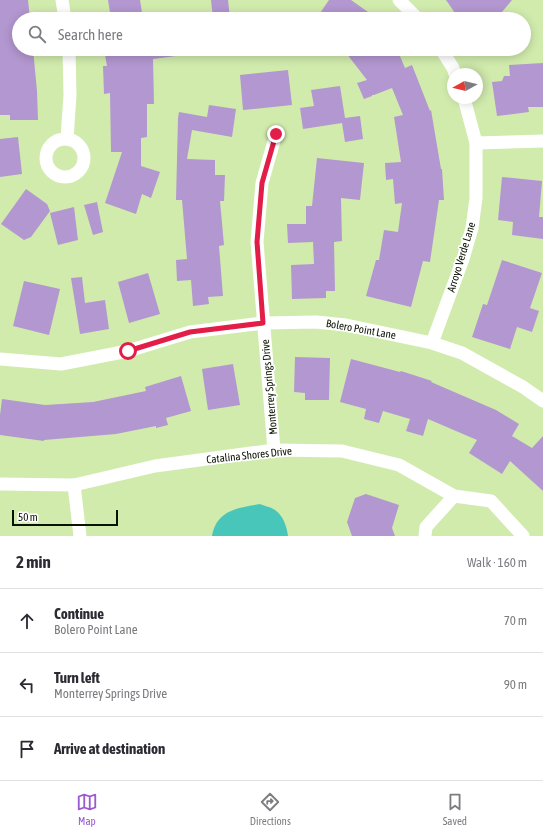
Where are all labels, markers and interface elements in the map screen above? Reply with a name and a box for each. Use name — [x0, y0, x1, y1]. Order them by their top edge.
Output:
search box — [12, 12, 531, 56]
icon: search — [26, 23, 48, 45]
text: Search here — [58, 26, 123, 43]
north arrow — [447, 68, 483, 104]
route end — [267, 125, 285, 143]
street label: Arroyo Verde Lane — [445, 220, 477, 294]
street label: Bolero Point Lane — [325, 317, 397, 341]
street label: Monterrey Springs Drive — [259, 339, 279, 435]
route start — [119, 342, 137, 360]
street label: Catalina Shores Drive — [206, 445, 292, 465]
scale bar — [12, 508, 118, 527]
text: 50 m — [18, 511, 38, 523]
text: 2 min — [16, 552, 51, 572]
text: Walk · 160 m — [467, 555, 527, 570]
text: Continue — [54, 605, 104, 622]
icon: ahead — [16, 610, 38, 632]
text: 70 m — [504, 613, 527, 628]
text: Bolero Point Lane — [54, 622, 138, 637]
text: Turn left — [54, 669, 100, 686]
icon: left — [16, 674, 38, 696]
text: 90 m — [504, 677, 527, 692]
text: Monterrey Springs Drive — [54, 686, 167, 701]
icon: arrive — [16, 738, 38, 760]
text: Arrive at destination — [54, 740, 165, 757]
tab: Map — [76, 791, 98, 827]
tab: Directions — [250, 791, 291, 827]
tab: Saved — [443, 791, 467, 827]

